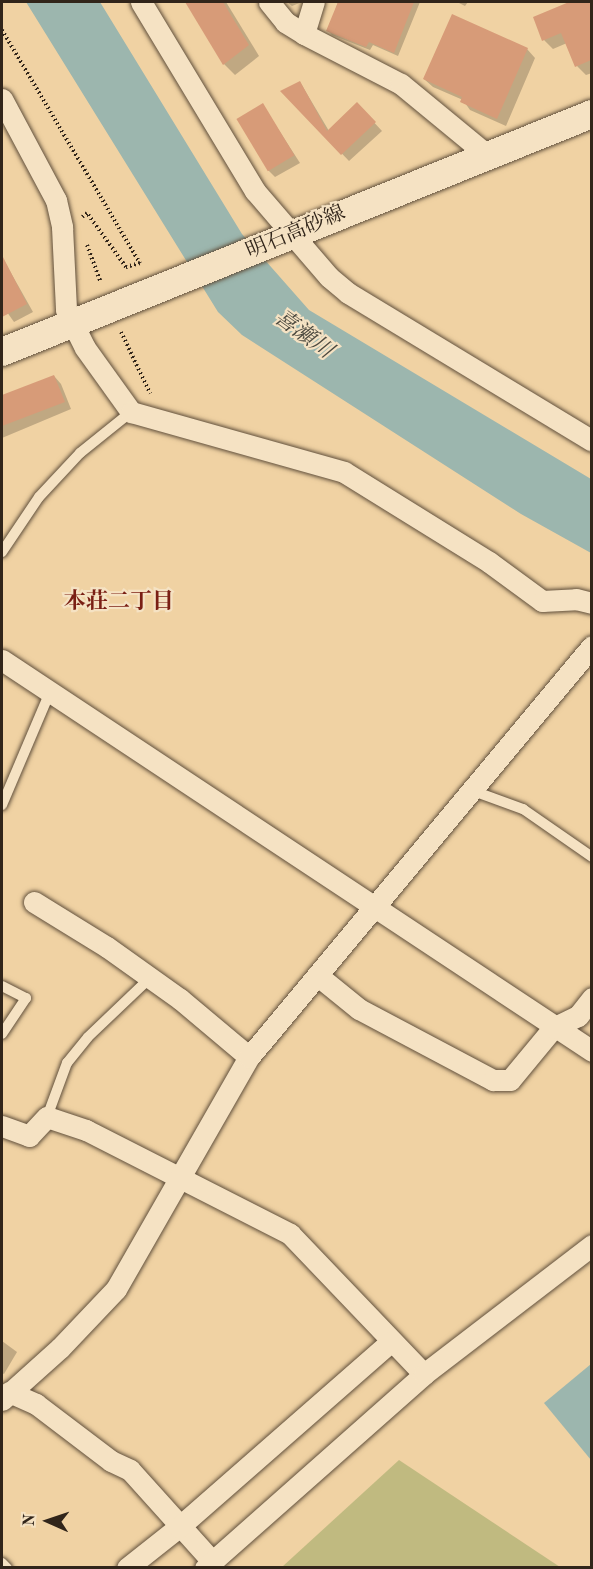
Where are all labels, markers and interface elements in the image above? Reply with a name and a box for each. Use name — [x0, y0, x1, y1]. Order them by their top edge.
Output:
street label: 明石高砂線 — [243, 201, 349, 265]
water label: 喜瀬川 — [269, 305, 337, 365]
district label: 本荘二丁目 — [64, 590, 174, 616]
north arrow — [18, 1491, 78, 1551]
text: N — [22, 1514, 38, 1527]

